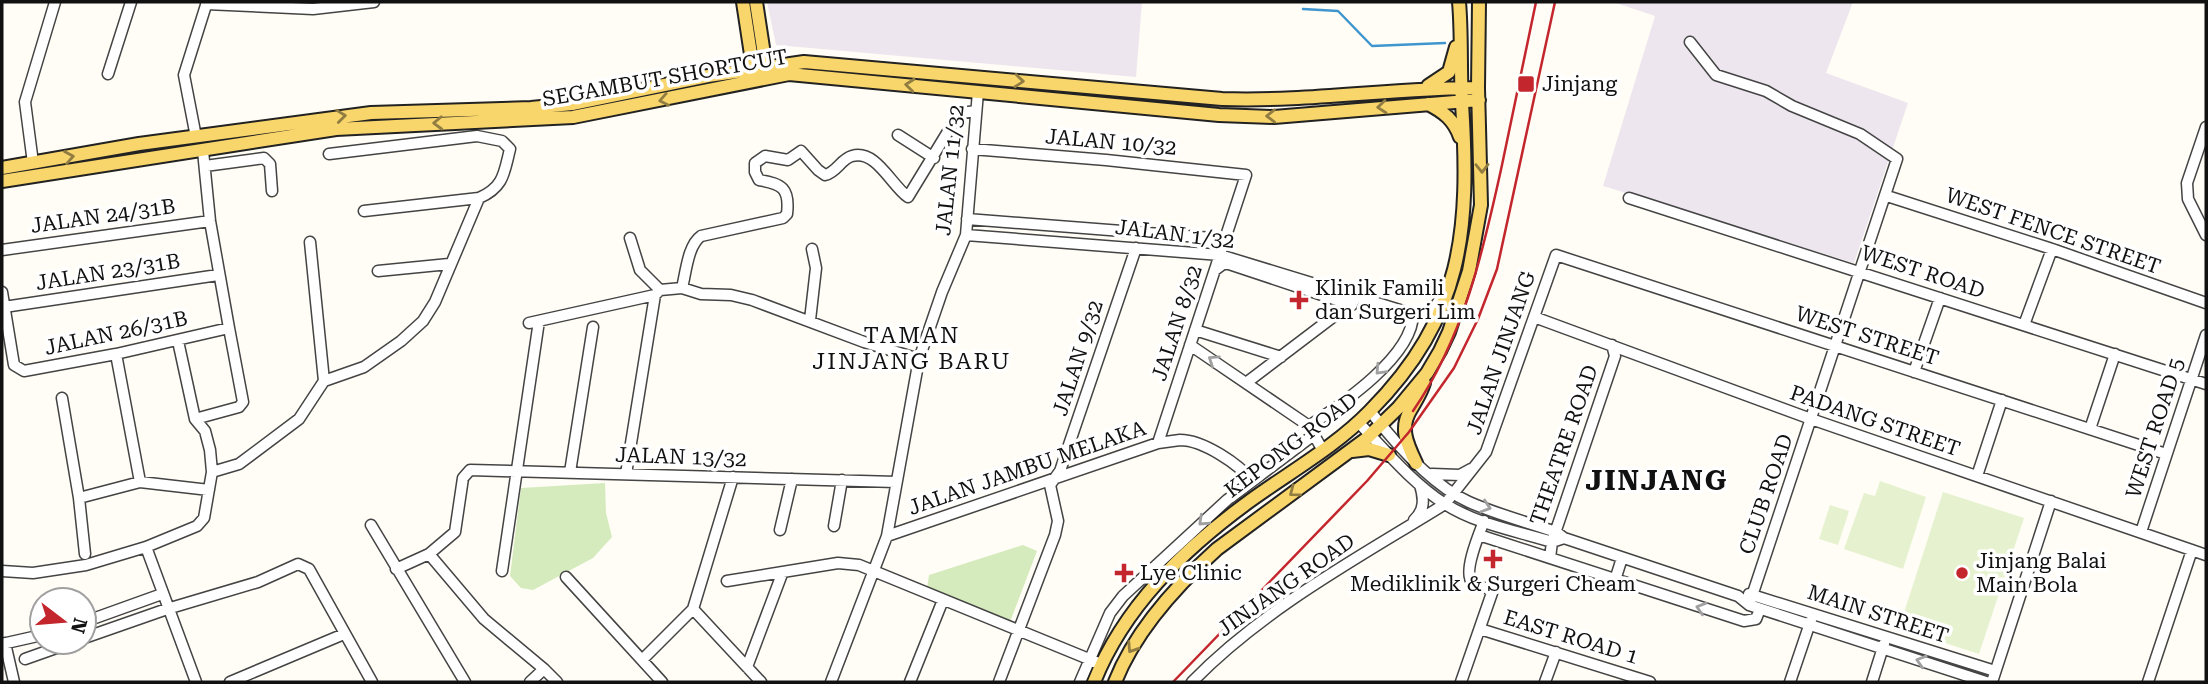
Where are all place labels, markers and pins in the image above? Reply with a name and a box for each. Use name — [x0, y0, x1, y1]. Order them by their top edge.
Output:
place label: Jinjang — [1542, 72, 1617, 96]
marker: Jinjang — [1516, 74, 1536, 94]
place label: Klinik Famili dan Surgeri Lim — [1315, 276, 1476, 324]
marker: Klinik Famili dan Surgeri Lim — [1289, 290, 1309, 310]
marker: Mediklinik & Surgeri Cheam — [1483, 549, 1503, 569]
place label: Jinjang Balai Main Bola — [1976, 549, 2107, 597]
place label: Lye Clinic — [1140, 561, 1242, 585]
marker: Lye Clinic — [1114, 563, 1134, 583]
marker: Jinjang Balai Main Bola — [1954, 565, 1970, 581]
place label: Mediklinik & Surgeri Cheam — [1350, 572, 1636, 596]

